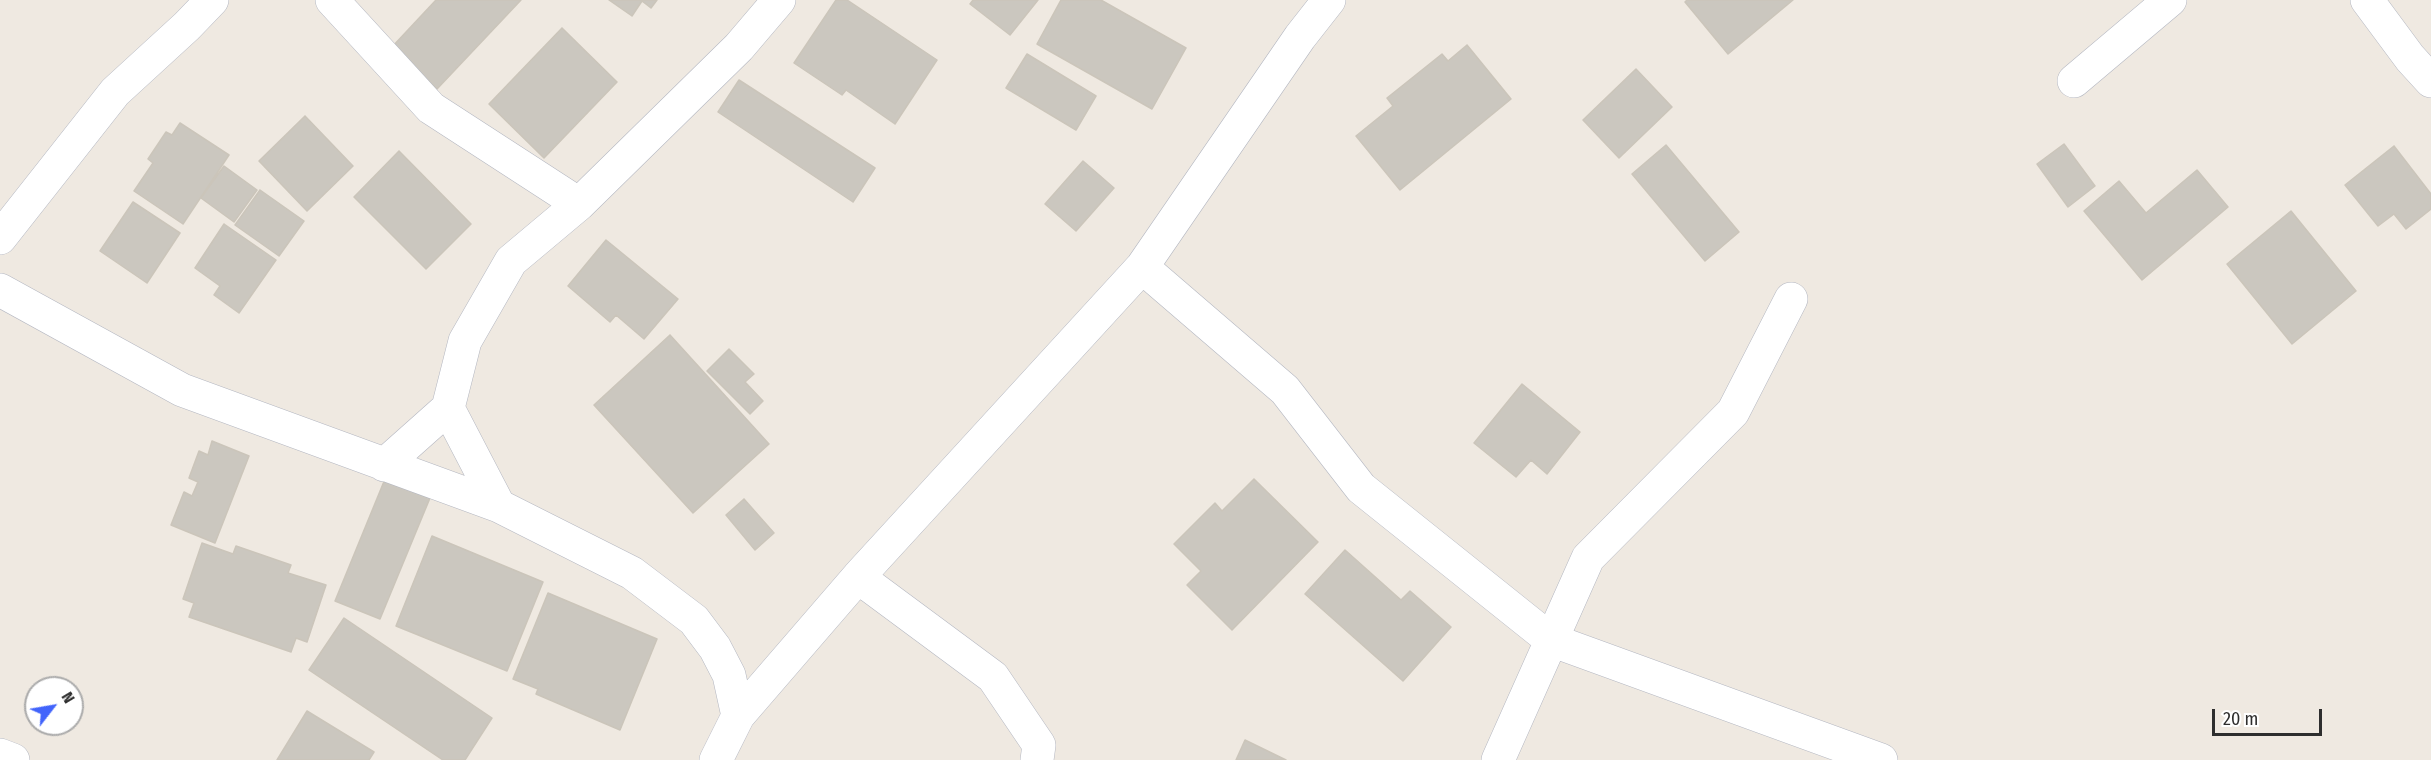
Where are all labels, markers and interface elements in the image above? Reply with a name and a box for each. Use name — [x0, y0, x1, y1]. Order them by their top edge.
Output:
north arrow — [24, 676, 84, 736]
text: N — [58, 688, 79, 707]
scale bar — [2215, 697, 2324, 735]
text: 20 m — [2223, 708, 2258, 730]

